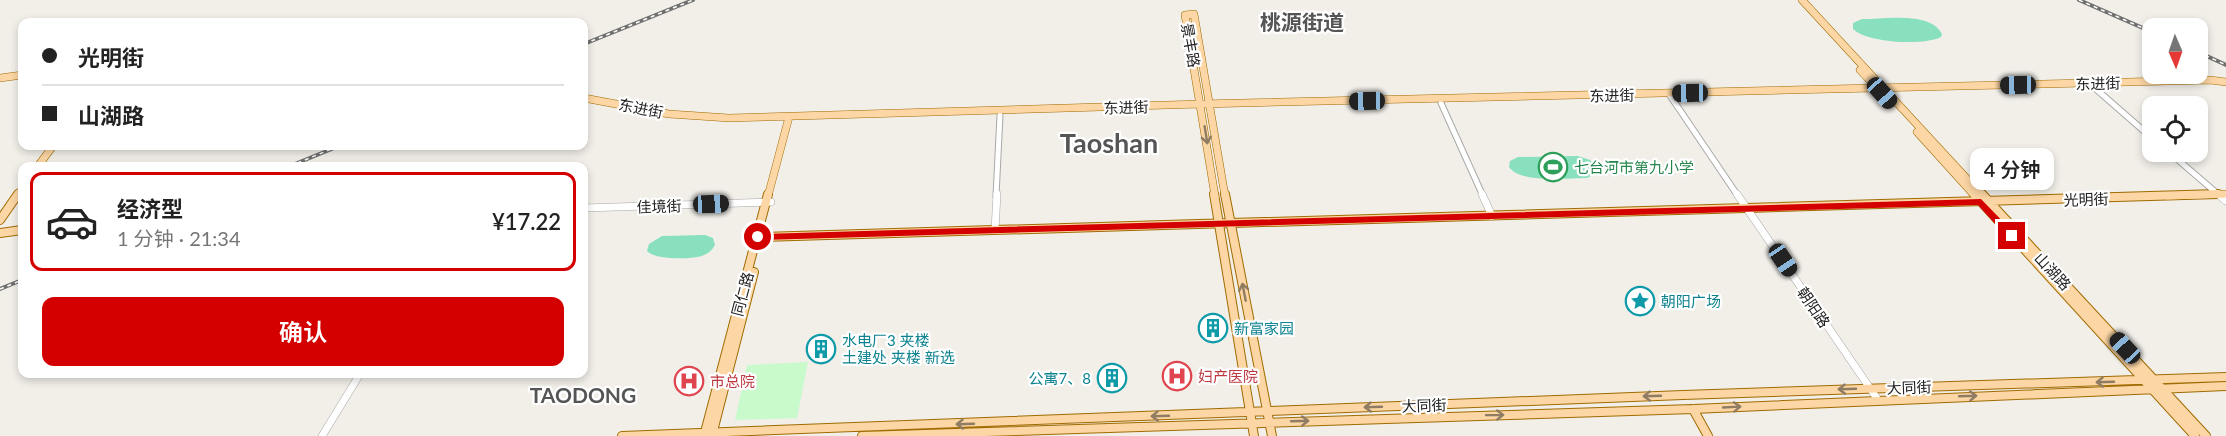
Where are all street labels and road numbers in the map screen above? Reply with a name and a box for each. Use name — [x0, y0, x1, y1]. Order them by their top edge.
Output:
street label: 景丰路 — [1178, 21, 1204, 69]
street label: 东进街 — [2075, 74, 2121, 92]
street label: 东进街 — [1589, 86, 1635, 104]
street label: 东进街 — [617, 95, 665, 121]
street label: 东进街 — [1103, 97, 1149, 117]
street label: 光明街 — [2063, 189, 2109, 209]
street label: 佳境街 — [636, 196, 682, 216]
street label: 山湖路 — [2031, 248, 2075, 294]
street label: 同仁路 — [727, 270, 757, 318]
street label: 朝阳路 — [1794, 283, 1834, 331]
street label: 大同街 — [1886, 377, 1932, 397]
street label: 大同街 — [1401, 395, 1447, 415]

